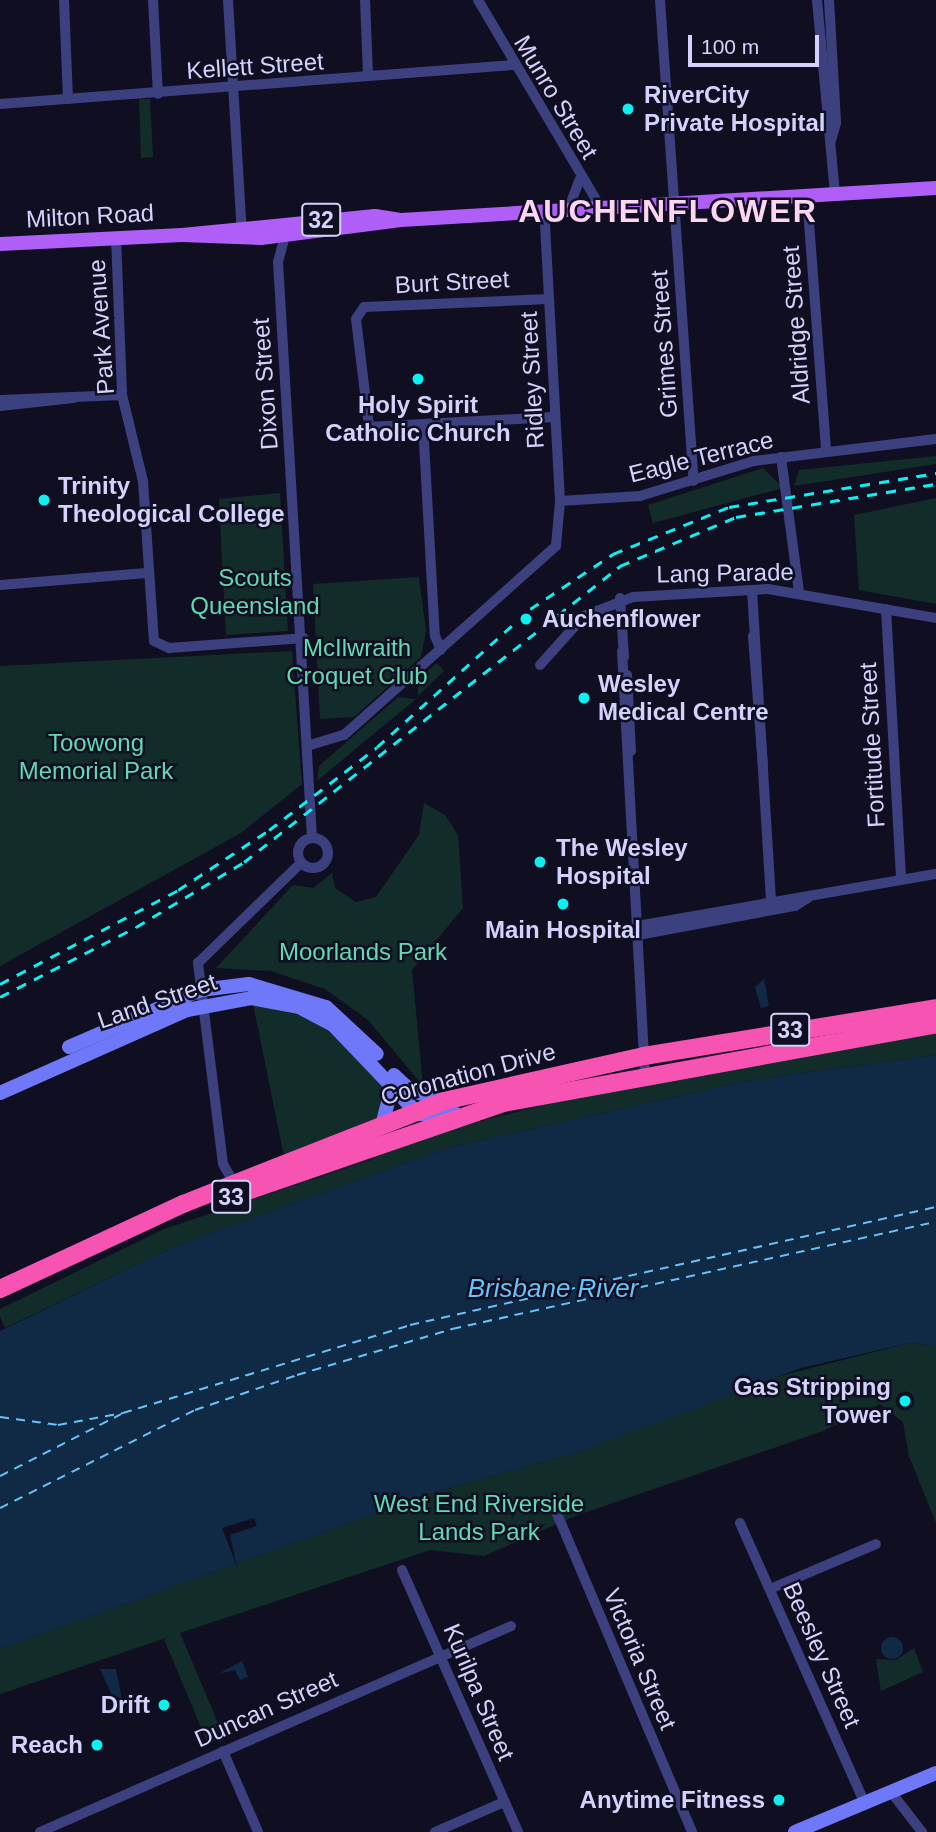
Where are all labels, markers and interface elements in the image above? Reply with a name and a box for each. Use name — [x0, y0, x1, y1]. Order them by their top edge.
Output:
scale bar — [691, 21, 822, 65]
street label: Munro Street — [508, 30, 604, 164]
text: 100 m — [701, 35, 759, 58]
street label: Kellett Street — [185, 47, 325, 85]
place label: RiverCity Private Hospital — [644, 81, 825, 137]
marker: RiverCity Private Hospital — [618, 99, 638, 119]
district label: AUCHENFLOWER — [520, 192, 816, 230]
street label: Milton Road — [25, 198, 155, 234]
road number: 32 — [300, 200, 342, 240]
street label: Aldridge Street — [776, 245, 816, 405]
street label: Park Avenue — [82, 258, 120, 396]
street label: Burt Street — [394, 265, 510, 299]
street label: Grimes Street — [644, 269, 684, 419]
street label: Ridley Street — [514, 311, 550, 449]
street label: Dixon Street — [246, 317, 284, 451]
marker: Holy Spirit Catholic Church — [410, 371, 426, 387]
place label: Holy Spirit Catholic Church — [325, 391, 511, 447]
street label: Eagle Terrace — [626, 425, 776, 489]
place label: Trinity Theological College — [58, 472, 285, 528]
marker: Trinity Theological College — [36, 492, 52, 508]
street label: Lang Parade — [656, 557, 794, 589]
park label: Scouts Queensland — [190, 564, 320, 620]
place label: Auchenflower — [542, 605, 701, 633]
marker: Auchenflower — [516, 609, 536, 629]
park label: McIlwraith Croquet Club — [286, 634, 428, 690]
street label: Fortitude Street — [853, 662, 891, 828]
place label: Wesley Medical Centre — [598, 670, 769, 726]
marker: Wesley Medical Centre — [576, 690, 592, 706]
park label: Toowong Memorial Park — [19, 729, 173, 785]
place label: The Wesley Hospital — [556, 834, 688, 890]
marker: The Wesley Hospital — [530, 852, 550, 872]
marker: Main Hospital — [555, 896, 571, 912]
place label: Main Hospital — [485, 916, 641, 944]
park label: Moorlands Park — [279, 938, 447, 966]
street label: Land Street — [94, 967, 220, 1035]
road number: 33 — [769, 1010, 811, 1050]
street label: Coronation Drive — [377, 1037, 559, 1111]
road number: 33 — [210, 1178, 252, 1216]
water label: Brisbane River — [468, 1273, 638, 1305]
place label: Gas Stripping Tower — [734, 1373, 891, 1429]
marker: Gas Stripping Tower — [897, 1393, 913, 1409]
park label: West End Riverside Lands Park — [374, 1490, 584, 1546]
street label: Beesley Street — [777, 1578, 867, 1732]
street label: Victoria Street — [597, 1584, 683, 1734]
street label: Kurilpa Street — [437, 1619, 521, 1765]
street label: Duncan Street — [190, 1665, 342, 1753]
place label: Drift — [101, 1691, 150, 1719]
marker: Drift — [156, 1697, 172, 1713]
place label: Reach — [11, 1731, 83, 1759]
marker: Reach — [89, 1737, 105, 1753]
place label: Anytime Fitness — [580, 1786, 765, 1814]
marker: Anytime Fitness — [771, 1792, 787, 1808]

